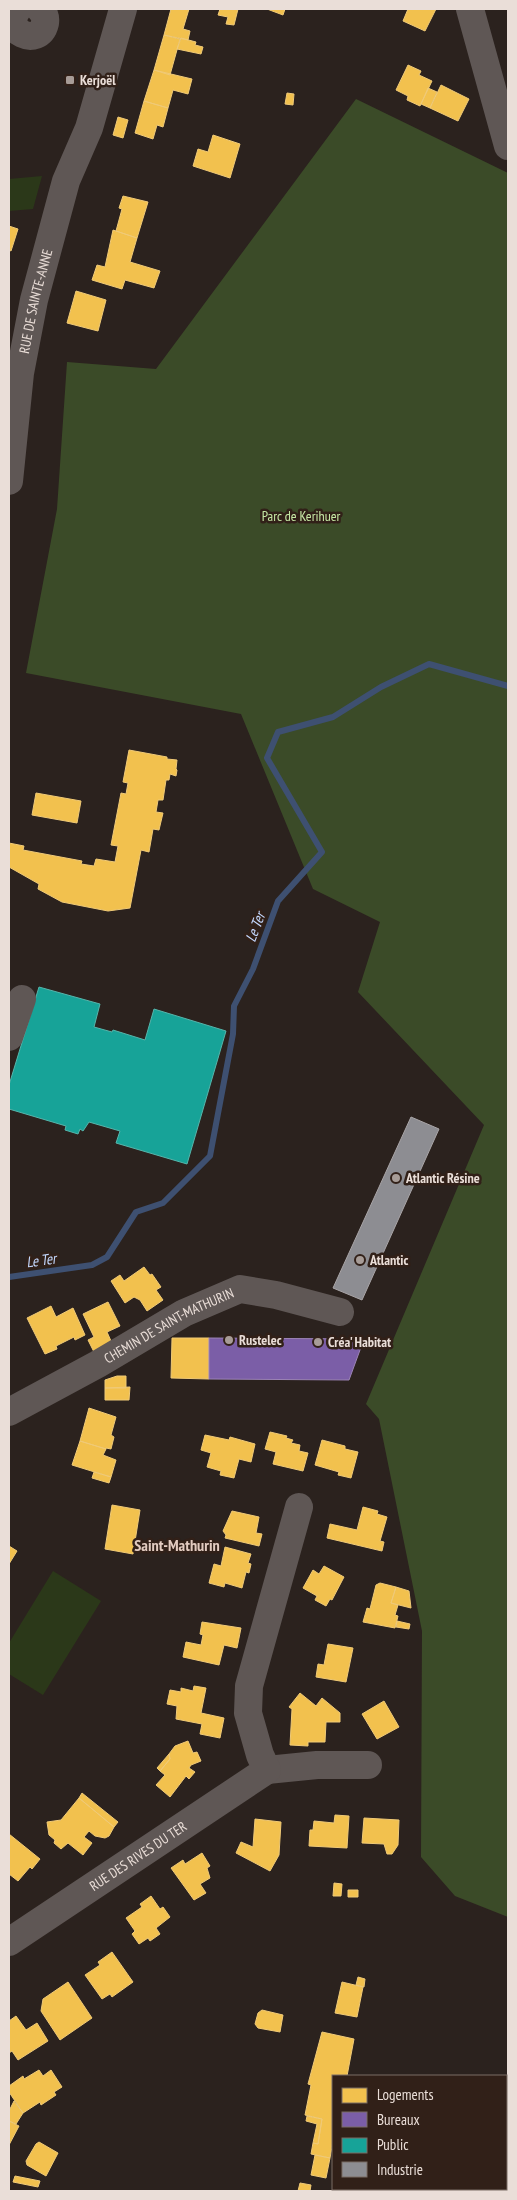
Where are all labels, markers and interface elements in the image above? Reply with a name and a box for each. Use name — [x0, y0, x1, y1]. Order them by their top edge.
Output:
place label: Kerjoël — [80, 71, 116, 89]
marker: Kerjoël — [64, 74, 76, 86]
street label: RUE DE SAINTE-ANNE — [15, 247, 56, 355]
park label: Parc de Kerihuer — [262, 507, 341, 525]
water label: Le Ter — [241, 908, 270, 944]
place label: Atlantic Résine — [405, 1169, 480, 1187]
marker: Atlantic Résine — [390, 1172, 402, 1184]
water label: Le Ter — [25, 1248, 59, 1271]
place label: Atlantic — [369, 1251, 408, 1269]
marker: Atlantic — [354, 1254, 366, 1266]
street label: CHEMIN DE SAINT-MATHURIN — [101, 1284, 237, 1367]
place label: Rustelec — [239, 1331, 282, 1349]
place label: Créa' Habitat — [328, 1333, 391, 1351]
marker: Rustelec — [223, 1334, 235, 1346]
marker: Créa' Habitat — [312, 1336, 324, 1348]
district label: Saint-Mathurin — [134, 1535, 220, 1555]
street label: RUE DES RIVES DU TER — [86, 1817, 190, 1895]
legend — [332, 2075, 507, 2190]
text: Logements — [377, 2085, 433, 2104]
text: Bureaux — [377, 2110, 420, 2129]
text: Public — [377, 2135, 409, 2154]
text: Industrie — [377, 2160, 423, 2179]

